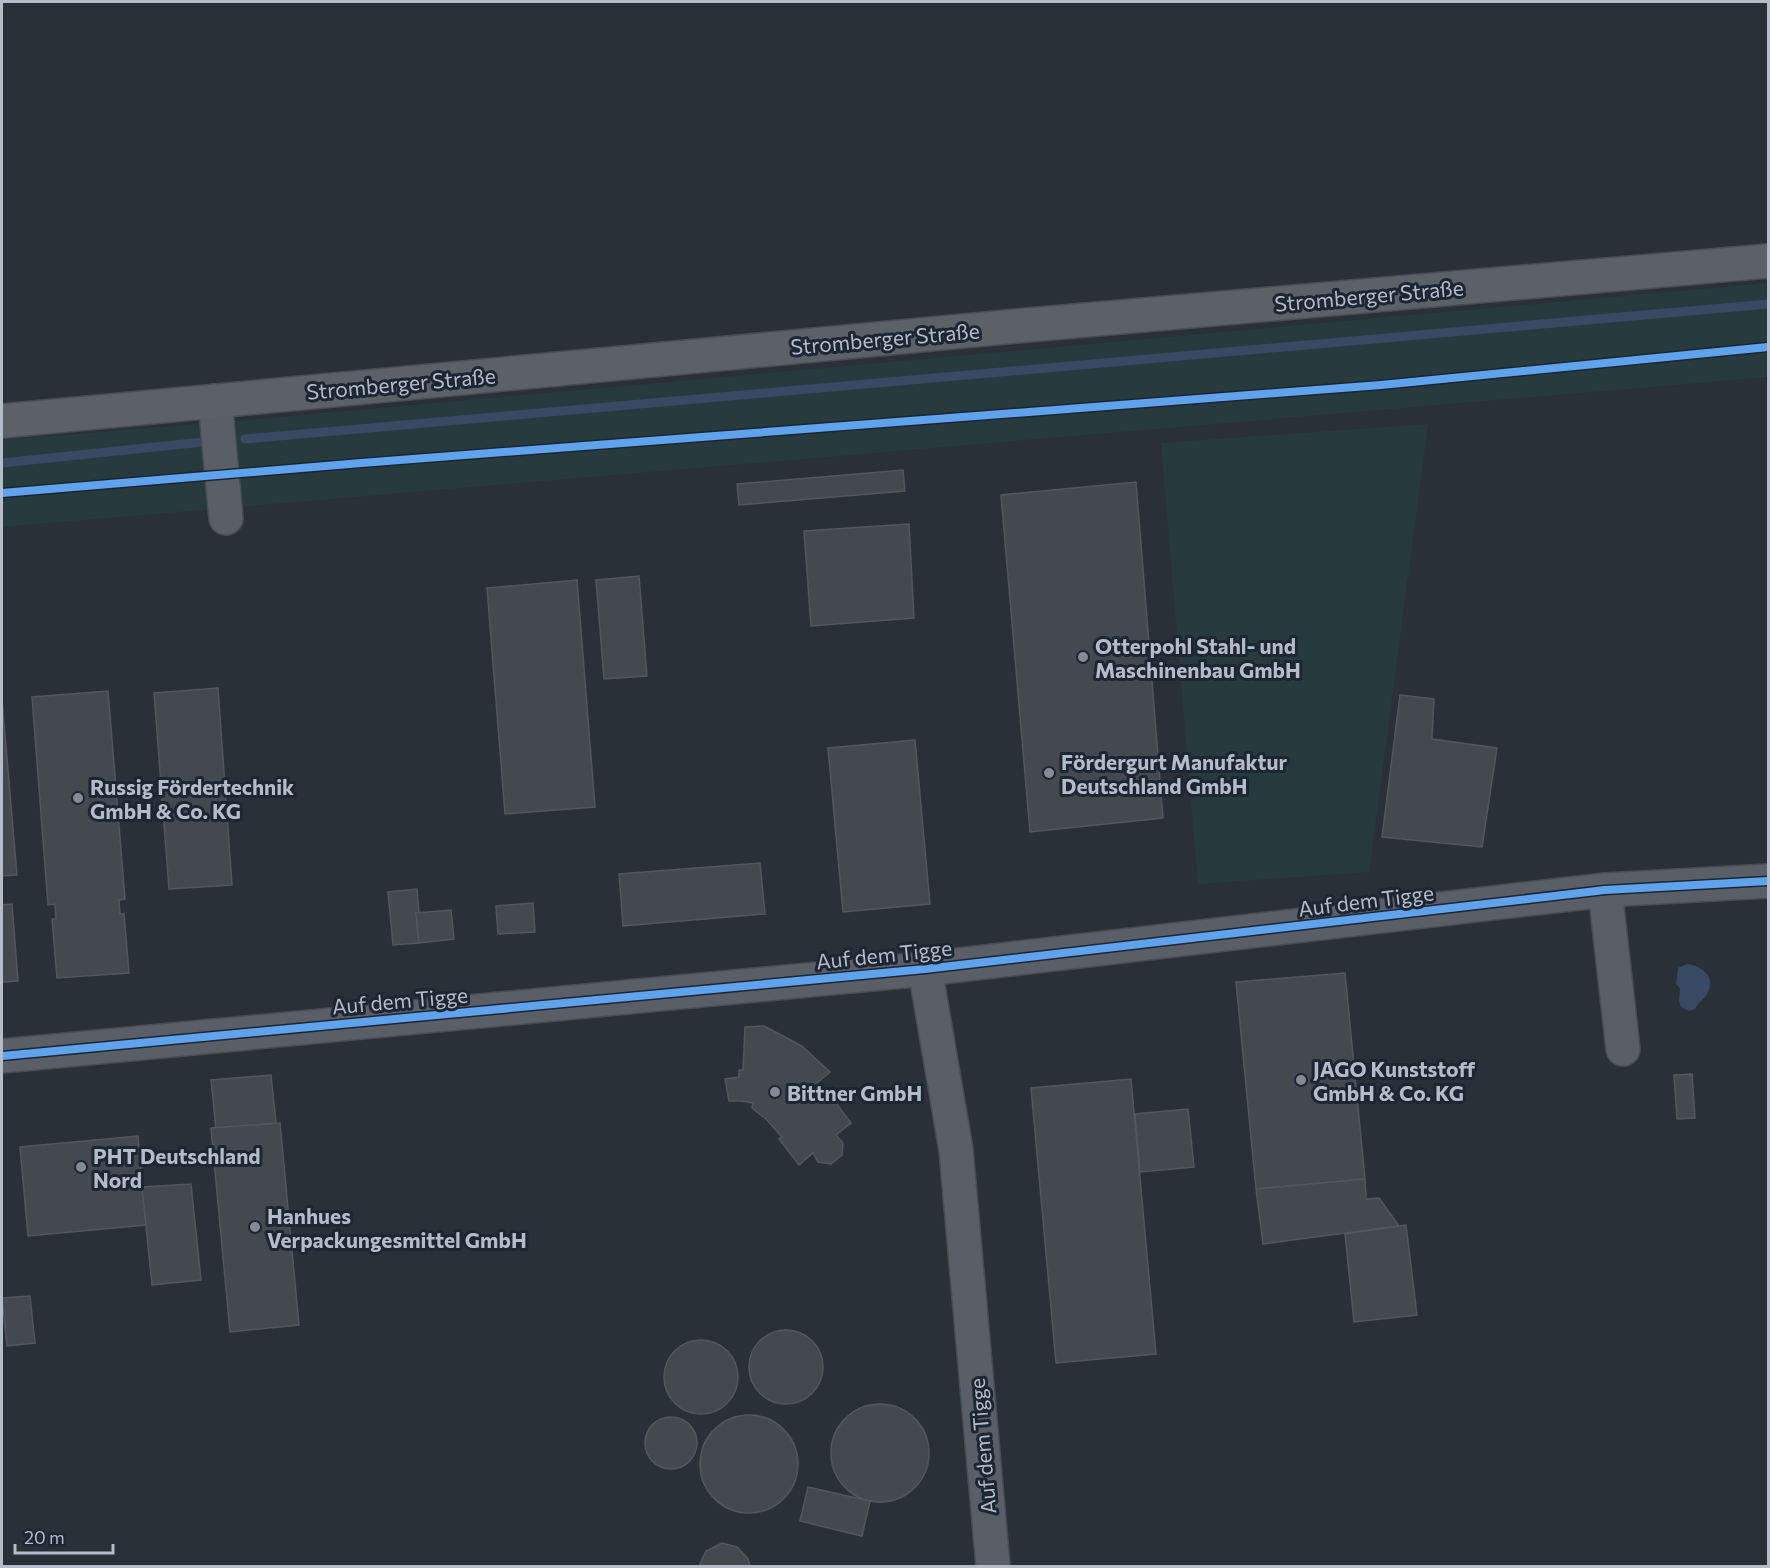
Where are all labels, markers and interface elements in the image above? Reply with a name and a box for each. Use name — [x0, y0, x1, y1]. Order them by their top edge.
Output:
street label: Stromberger Straße — [1273, 274, 1465, 316]
street label: Stromberger Straße — [789, 317, 981, 359]
street label: Stromberger Straße — [305, 362, 497, 404]
place label: Otterpohl Stahl- und Maschinenbau GmbH — [1095, 633, 1301, 682]
marker: Otterpohl Stahl- und Maschinenbau GmbH — [1076, 650, 1090, 664]
place label: Fördergurt Manufaktur Deutschland GmbH — [1061, 749, 1287, 798]
marker: Fördergurt Manufaktur Deutschland GmbH — [1042, 766, 1056, 780]
place label: Russig Fördertechnik GmbH & Co. KG — [90, 774, 294, 823]
marker: Russig Fördertechnik GmbH & Co. KG — [71, 791, 85, 805]
street label: Auf dem Tigge — [1297, 879, 1435, 921]
street label: Auf dem Tigge — [815, 934, 953, 974]
street label: Auf dem Tigge — [331, 982, 469, 1018]
place label: JAGO Kunststoff GmbH & Co. KG — [1313, 1056, 1475, 1105]
marker: JAGO Kunststoff GmbH & Co. KG — [1294, 1073, 1308, 1087]
place label: Bittner GmbH — [787, 1080, 922, 1105]
marker: Bittner GmbH — [768, 1085, 782, 1099]
place label: PHT Deutschland Nord — [93, 1143, 261, 1192]
marker: PHT Deutschland Nord — [74, 1160, 88, 1174]
place label: Hanhues Verpackungesmittel GmbH — [267, 1203, 527, 1252]
marker: Hanhues Verpackungesmittel GmbH — [248, 1220, 262, 1234]
street label: Auf dem Tigge — [964, 1377, 1000, 1515]
scale bar — [15, 1517, 112, 1555]
text: 20 m — [24, 1526, 65, 1548]

